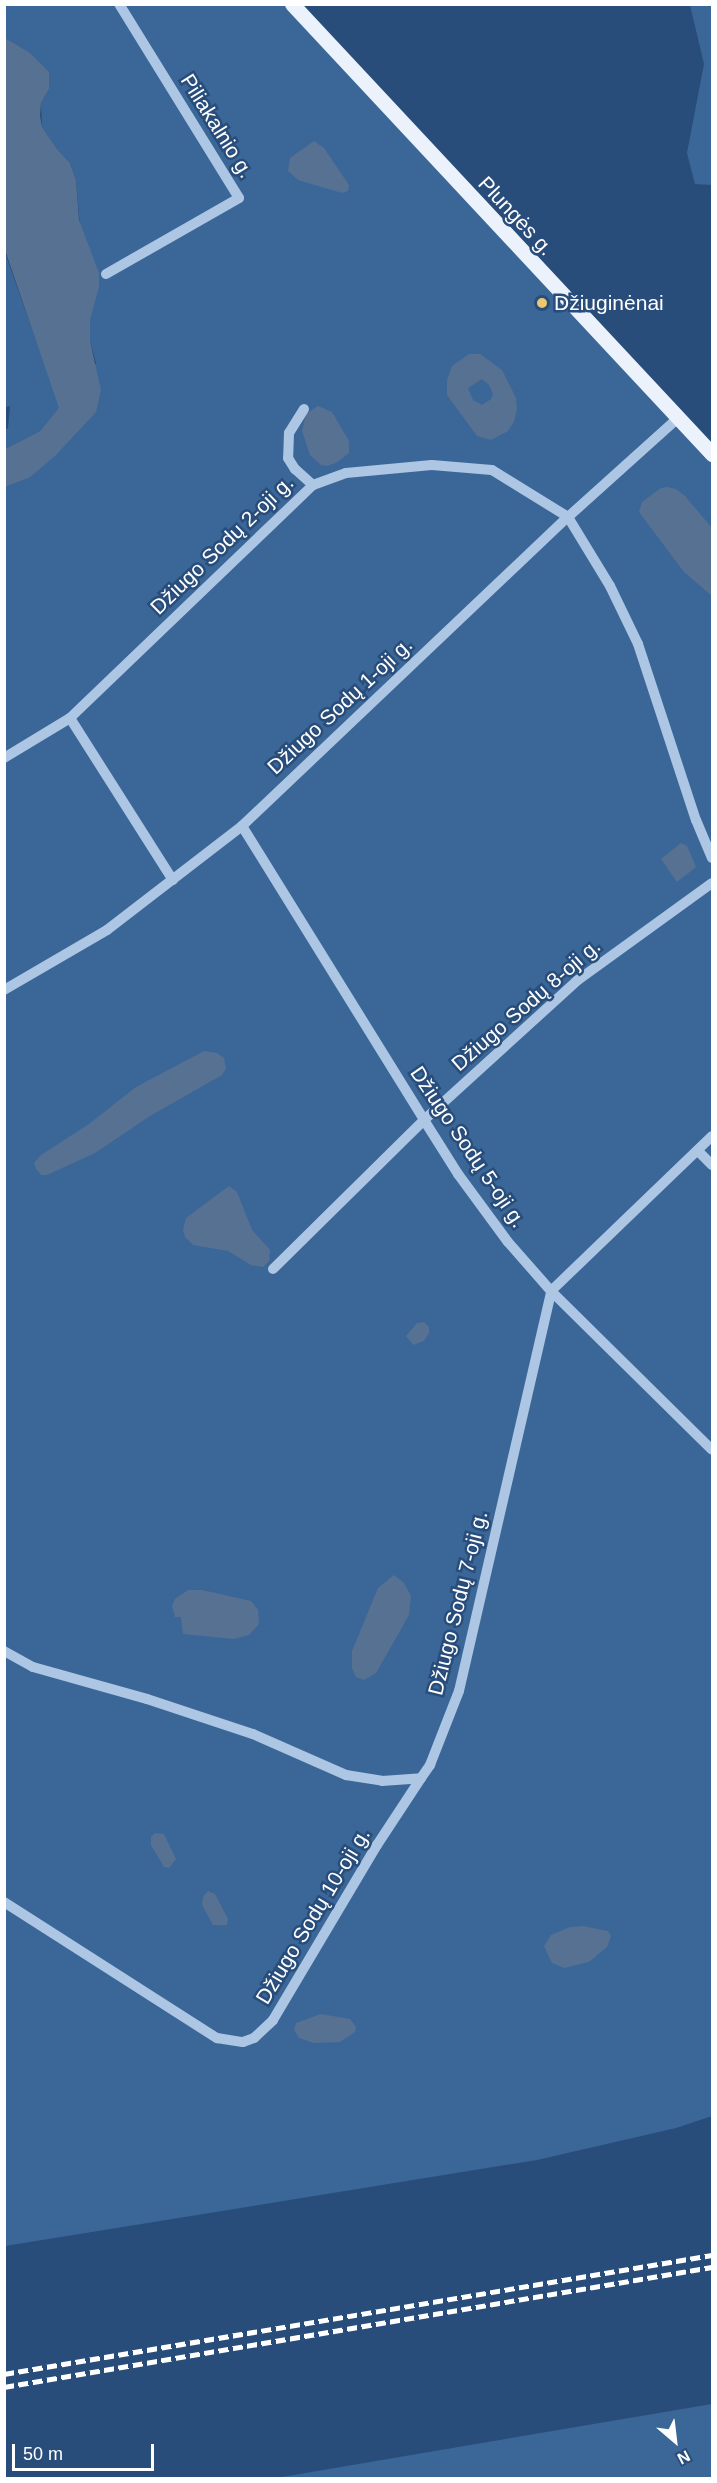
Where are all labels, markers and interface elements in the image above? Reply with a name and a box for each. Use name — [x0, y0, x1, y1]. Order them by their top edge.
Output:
street label: Piliakalnio g. — [175, 69, 259, 183]
street label: Plungės g. — [473, 171, 559, 261]
place label: Džiuginėnai — [554, 290, 664, 316]
marker: Džiuginėnai — [535, 296, 549, 310]
street label: Džiugo Sodų 2-oji g. — [145, 470, 299, 620]
street label: Džiugo Sodų 1-oji g. — [262, 632, 418, 780]
street label: Džiugo Sodų 8-oji g. — [446, 933, 606, 1077]
street label: Džiugo Sodų 5-oji g. — [405, 1062, 531, 1232]
street label: Džiugo Sodų 7-oji g. — [423, 1508, 493, 1698]
street label: Džiugo Sodų 10-oji g. — [250, 1823, 376, 2009]
north arrow — [645, 2411, 705, 2471]
scale bar — [15, 2432, 158, 2470]
text: 50 m — [23, 2444, 63, 2464]
text: N — [675, 2447, 693, 2468]

